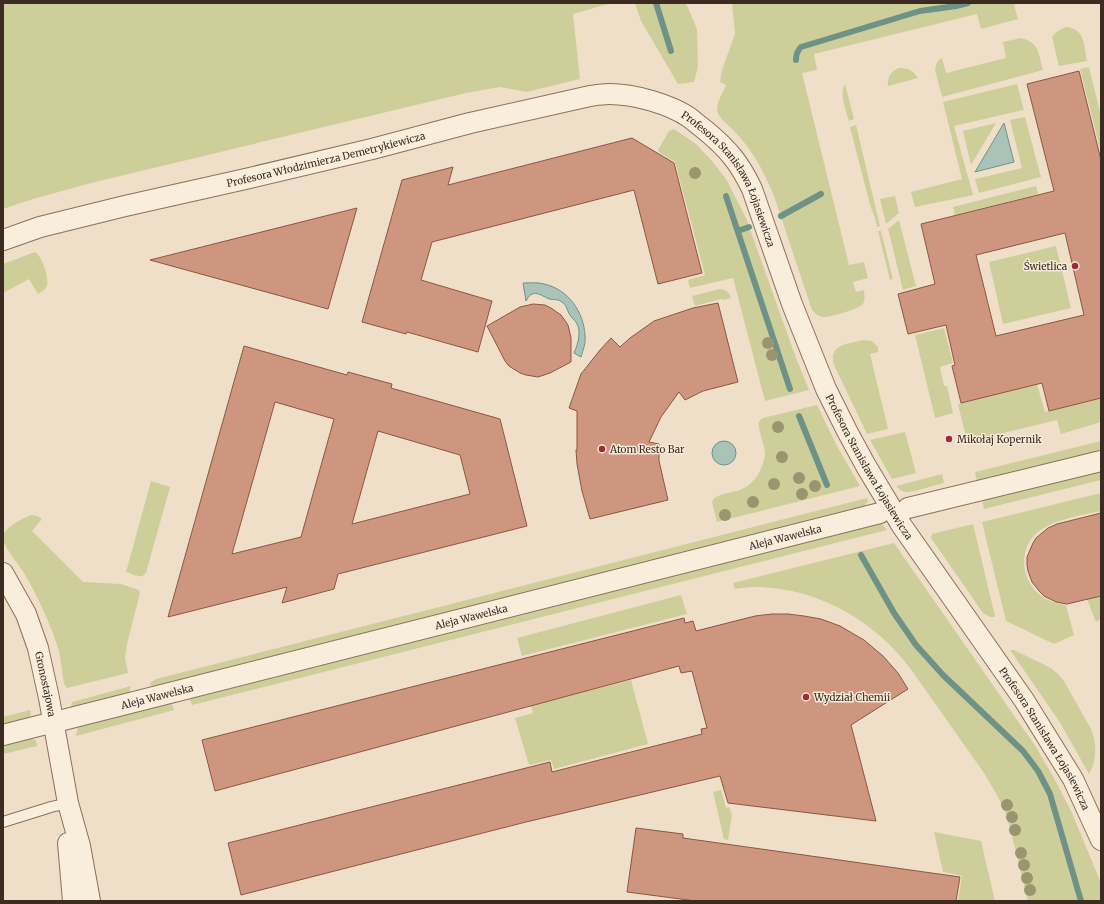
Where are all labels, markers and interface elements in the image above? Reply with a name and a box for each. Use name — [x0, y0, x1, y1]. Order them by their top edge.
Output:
street label: Profesora Stanisława Łojasiewicza — [679, 108, 778, 249]
street label: Profesora Włodzimierza Demetrykiewicza — [225, 129, 427, 190]
place label: Świetlica — [1024, 259, 1068, 273]
marker: Świetlica — [1070, 261, 1080, 271]
street label: Profesora Stanisława Łojasiewicza — [823, 392, 916, 542]
place label: Mikołaj Kopernik — [957, 433, 1042, 446]
marker: Mikołaj Kopernik — [944, 434, 954, 444]
place label: Atom Resto Bar — [609, 443, 685, 456]
marker: Atom Resto Bar — [597, 444, 607, 454]
street label: Aleja Wawelska — [747, 521, 823, 553]
street label: Aleja Wawelska — [432, 601, 509, 632]
street label: Gronostajowa — [32, 650, 59, 718]
street label: Profesora Stanisława Łojasiewicza — [996, 665, 1093, 813]
street label: Aleja Wawelska — [118, 681, 195, 712]
place label: Wydział Chemii — [813, 691, 890, 704]
marker: Wydział Chemii — [801, 692, 811, 702]

